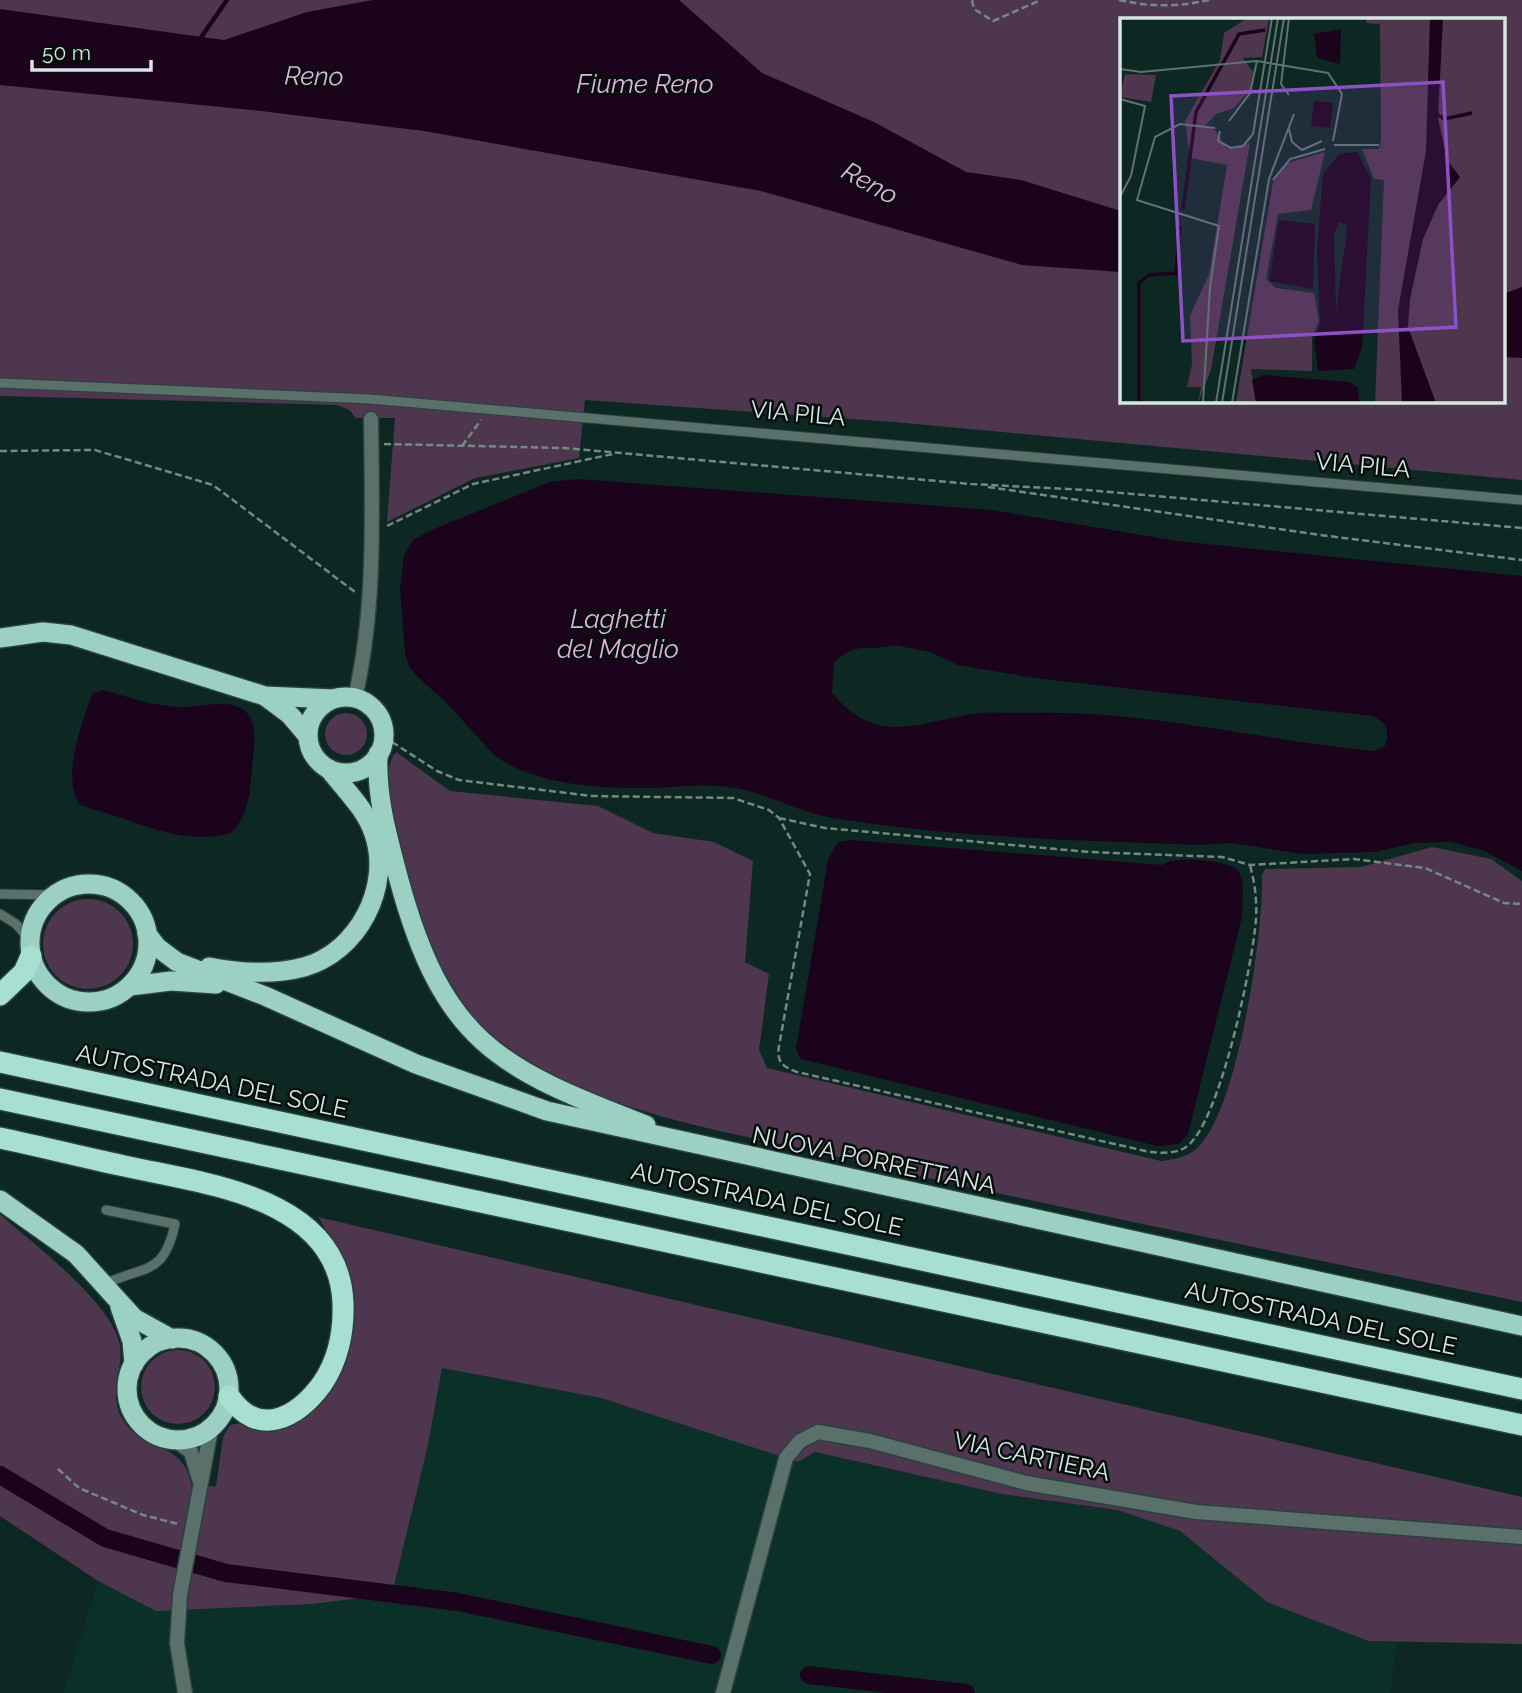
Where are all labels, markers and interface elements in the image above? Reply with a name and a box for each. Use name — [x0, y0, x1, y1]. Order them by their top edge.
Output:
inset map — [1120, 18, 1504, 402]
scale bar — [32, 28, 150, 72]
text: 50 m — [42, 40, 91, 65]
water label: Reno — [284, 60, 344, 92]
water label: Fiume Reno — [576, 69, 714, 99]
water label: Reno — [837, 155, 903, 211]
street label: VIA PILA — [749, 394, 847, 432]
street label: VIA PILA — [1314, 446, 1412, 484]
water label: Laghetti del Maglio — [557, 604, 679, 664]
street label: AUTOSTRADA DEL SOLE — [73, 1038, 351, 1124]
street label: NUOVA PORRETTANA — [750, 1120, 998, 1200]
street label: AUTOSTRADA DEL SOLE — [628, 1156, 906, 1242]
street label: AUTOSTRADA DEL SOLE — [1182, 1275, 1460, 1361]
street label: VIA CARTIERA — [951, 1425, 1113, 1487]

